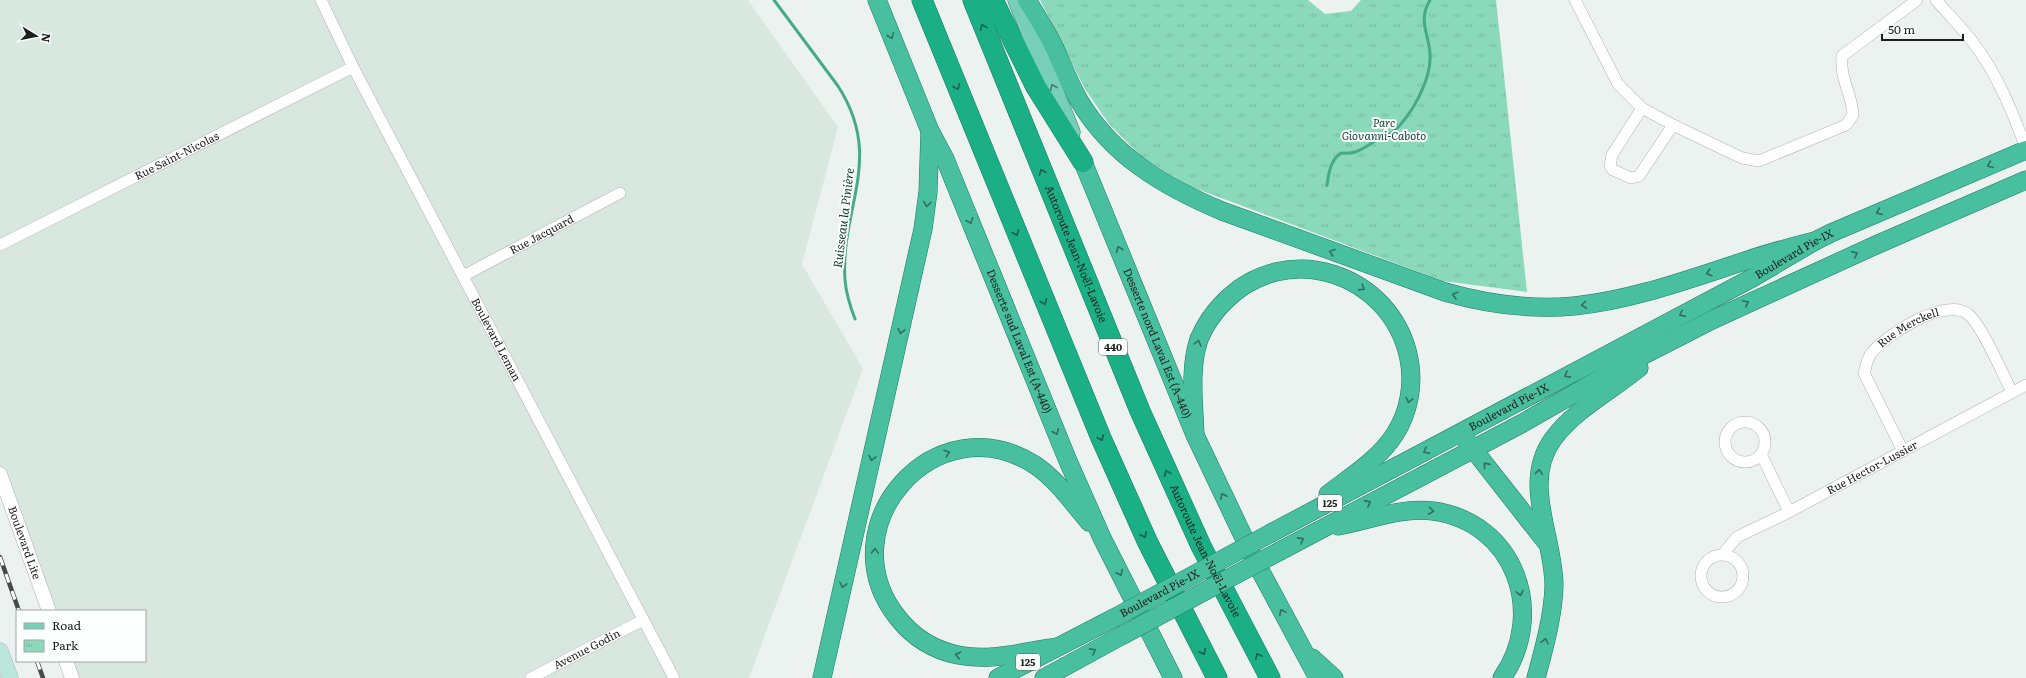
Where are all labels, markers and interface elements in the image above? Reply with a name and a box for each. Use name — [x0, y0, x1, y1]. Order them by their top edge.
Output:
north arrow — [16, 16, 56, 56]
scale bar — [1882, 16, 1963, 42]
text: 50 m — [1888, 20, 1915, 38]
one-way arrow — [980, 24, 988, 31]
text: N — [38, 32, 56, 44]
one-way arrow — [887, 33, 895, 40]
one-way arrow — [953, 83, 961, 90]
one-way arrow — [1049, 84, 1057, 91]
park label: Parc Giovanni-Caboto — [1342, 114, 1426, 143]
street label: Rue Saint-Nicolas — [131, 127, 221, 183]
one-way arrow — [1987, 161, 1994, 169]
water label: Ruisseau la Pinière — [828, 167, 858, 269]
one-way arrow — [1039, 169, 1047, 176]
street label: Autoroute Jean-Noël-Lavoie — [1042, 182, 1112, 325]
one-way arrow — [923, 201, 932, 207]
one-way arrow — [1876, 207, 1883, 215]
street label: Rue Jacquard — [506, 210, 576, 257]
one-way arrow — [965, 216, 973, 224]
street label: Boulevard Pie-IX — [1751, 224, 1836, 282]
one-way arrow — [1012, 230, 1020, 237]
one-way arrow — [1115, 246, 1123, 253]
one-way arrow — [1329, 248, 1336, 256]
one-way arrow — [1851, 251, 1859, 259]
street label: Desserte nord Laval Est (A-440) — [1120, 265, 1196, 421]
street label: Desserte sud Laval Est (A-440) — [984, 266, 1057, 416]
one-way arrow — [1706, 268, 1713, 276]
one-way arrow — [1358, 283, 1365, 291]
one-way arrow — [1452, 291, 1459, 300]
street label: Boulevard Leman — [468, 294, 526, 384]
one-way arrow — [1040, 299, 1048, 306]
one-way arrow — [1581, 300, 1587, 309]
one-way arrow — [1742, 300, 1750, 308]
street label: Rue Merckell — [1873, 303, 1941, 350]
one-way arrow — [1679, 310, 1686, 317]
one-way arrow — [897, 328, 905, 334]
road number: 440 — [1099, 339, 1127, 355]
one-way arrow — [1193, 340, 1202, 347]
one-way arrow — [1564, 370, 1571, 378]
street label: Boulevard Pie-IX — [1465, 378, 1551, 434]
one-way arrow — [1405, 397, 1413, 403]
one-way arrow — [1051, 429, 1059, 436]
one-way arrow — [1096, 434, 1104, 441]
street label: Rue Hector-Lussier — [1823, 435, 1921, 497]
one-way arrow — [1423, 447, 1430, 454]
one-way arrow — [943, 450, 950, 458]
one-way arrow — [868, 455, 876, 461]
one-way arrow — [1483, 463, 1490, 470]
one-way arrow — [1535, 469, 1544, 475]
one-way arrow — [1164, 470, 1172, 478]
street label: Autoroute Jean-Noël-Lavoie — [1167, 481, 1246, 620]
one-way arrow — [1220, 492, 1228, 500]
road number: 125 — [1318, 495, 1342, 511]
one-way arrow — [1364, 501, 1371, 508]
street label: Boulevard Lite — [5, 504, 46, 581]
one-way arrow — [1428, 506, 1434, 515]
one-way arrow — [1139, 531, 1147, 539]
one-way arrow — [1297, 537, 1304, 545]
one-way arrow — [871, 548, 879, 554]
street label: Boulevard Pie-IX — [1116, 564, 1202, 620]
one-way arrow — [1115, 569, 1122, 576]
one-way arrow — [840, 581, 848, 588]
one-way arrow — [1516, 590, 1524, 596]
one-way arrow — [1279, 609, 1286, 616]
legend — [16, 610, 146, 662]
text: Road — [52, 616, 82, 634]
street label: Avenue Godin — [550, 624, 623, 672]
text: Park — [52, 636, 79, 654]
one-way arrow — [1541, 638, 1549, 644]
one-way arrow — [1198, 647, 1205, 655]
one-way arrow — [1089, 649, 1097, 656]
one-way arrow — [955, 651, 961, 659]
one-way arrow — [1255, 653, 1263, 660]
road number: 125 — [1016, 654, 1040, 670]

